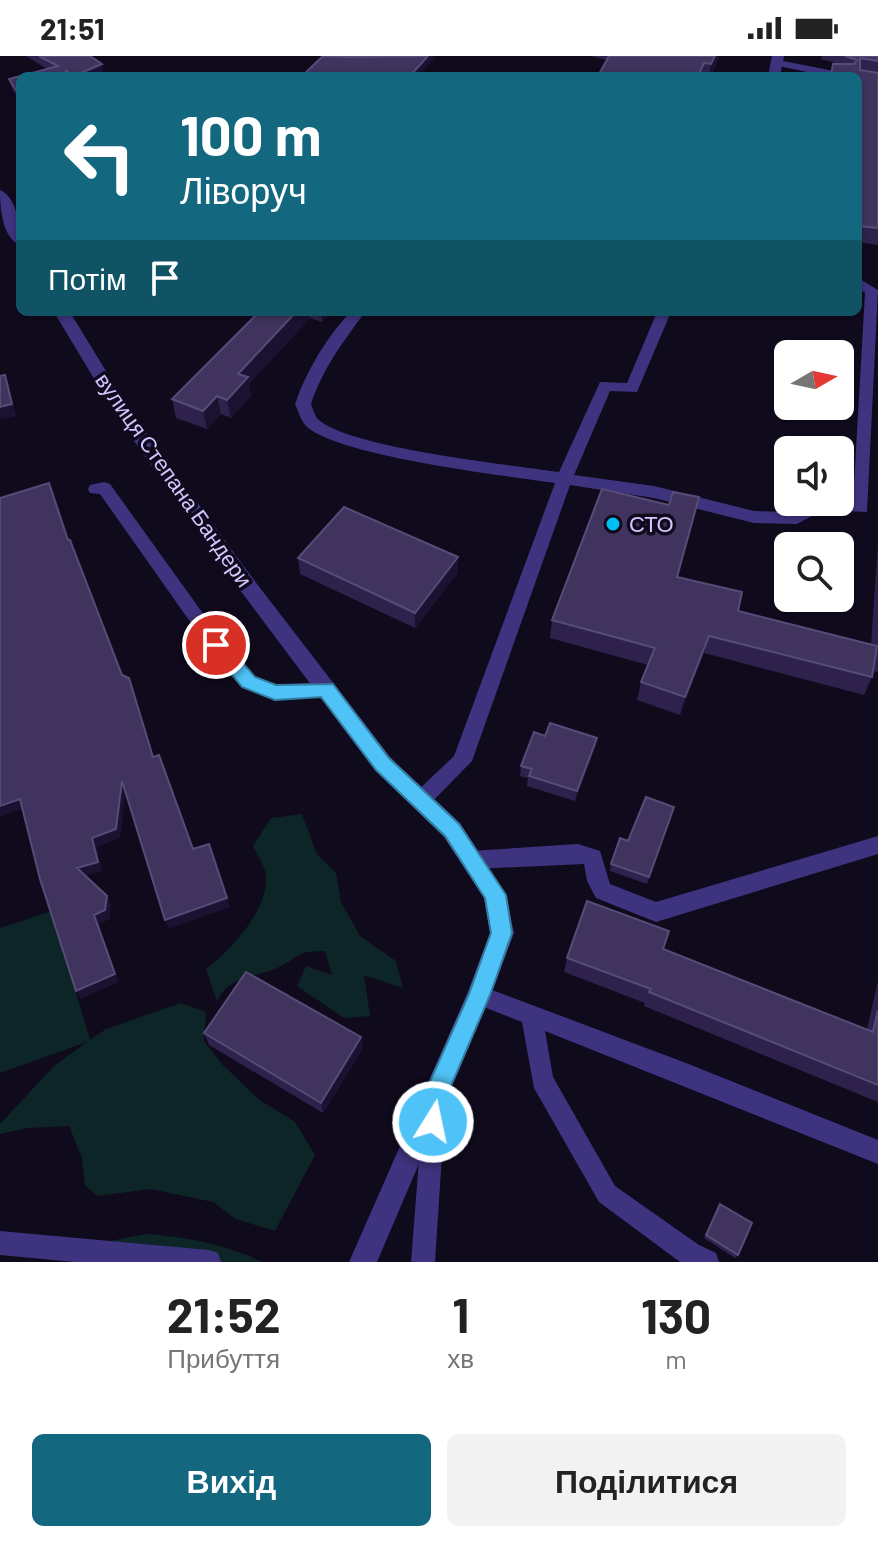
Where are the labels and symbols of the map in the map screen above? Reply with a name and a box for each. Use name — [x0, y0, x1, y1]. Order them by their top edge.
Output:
north arrow — [774, 340, 854, 420]
street label: вулиця Степана Бандери — [90, 367, 259, 592]
place label: СТО — [629, 510, 674, 536]
marker: СТО — [604, 515, 622, 533]
pin — [182, 611, 250, 679]
position arrow — [391, 1080, 475, 1164]

